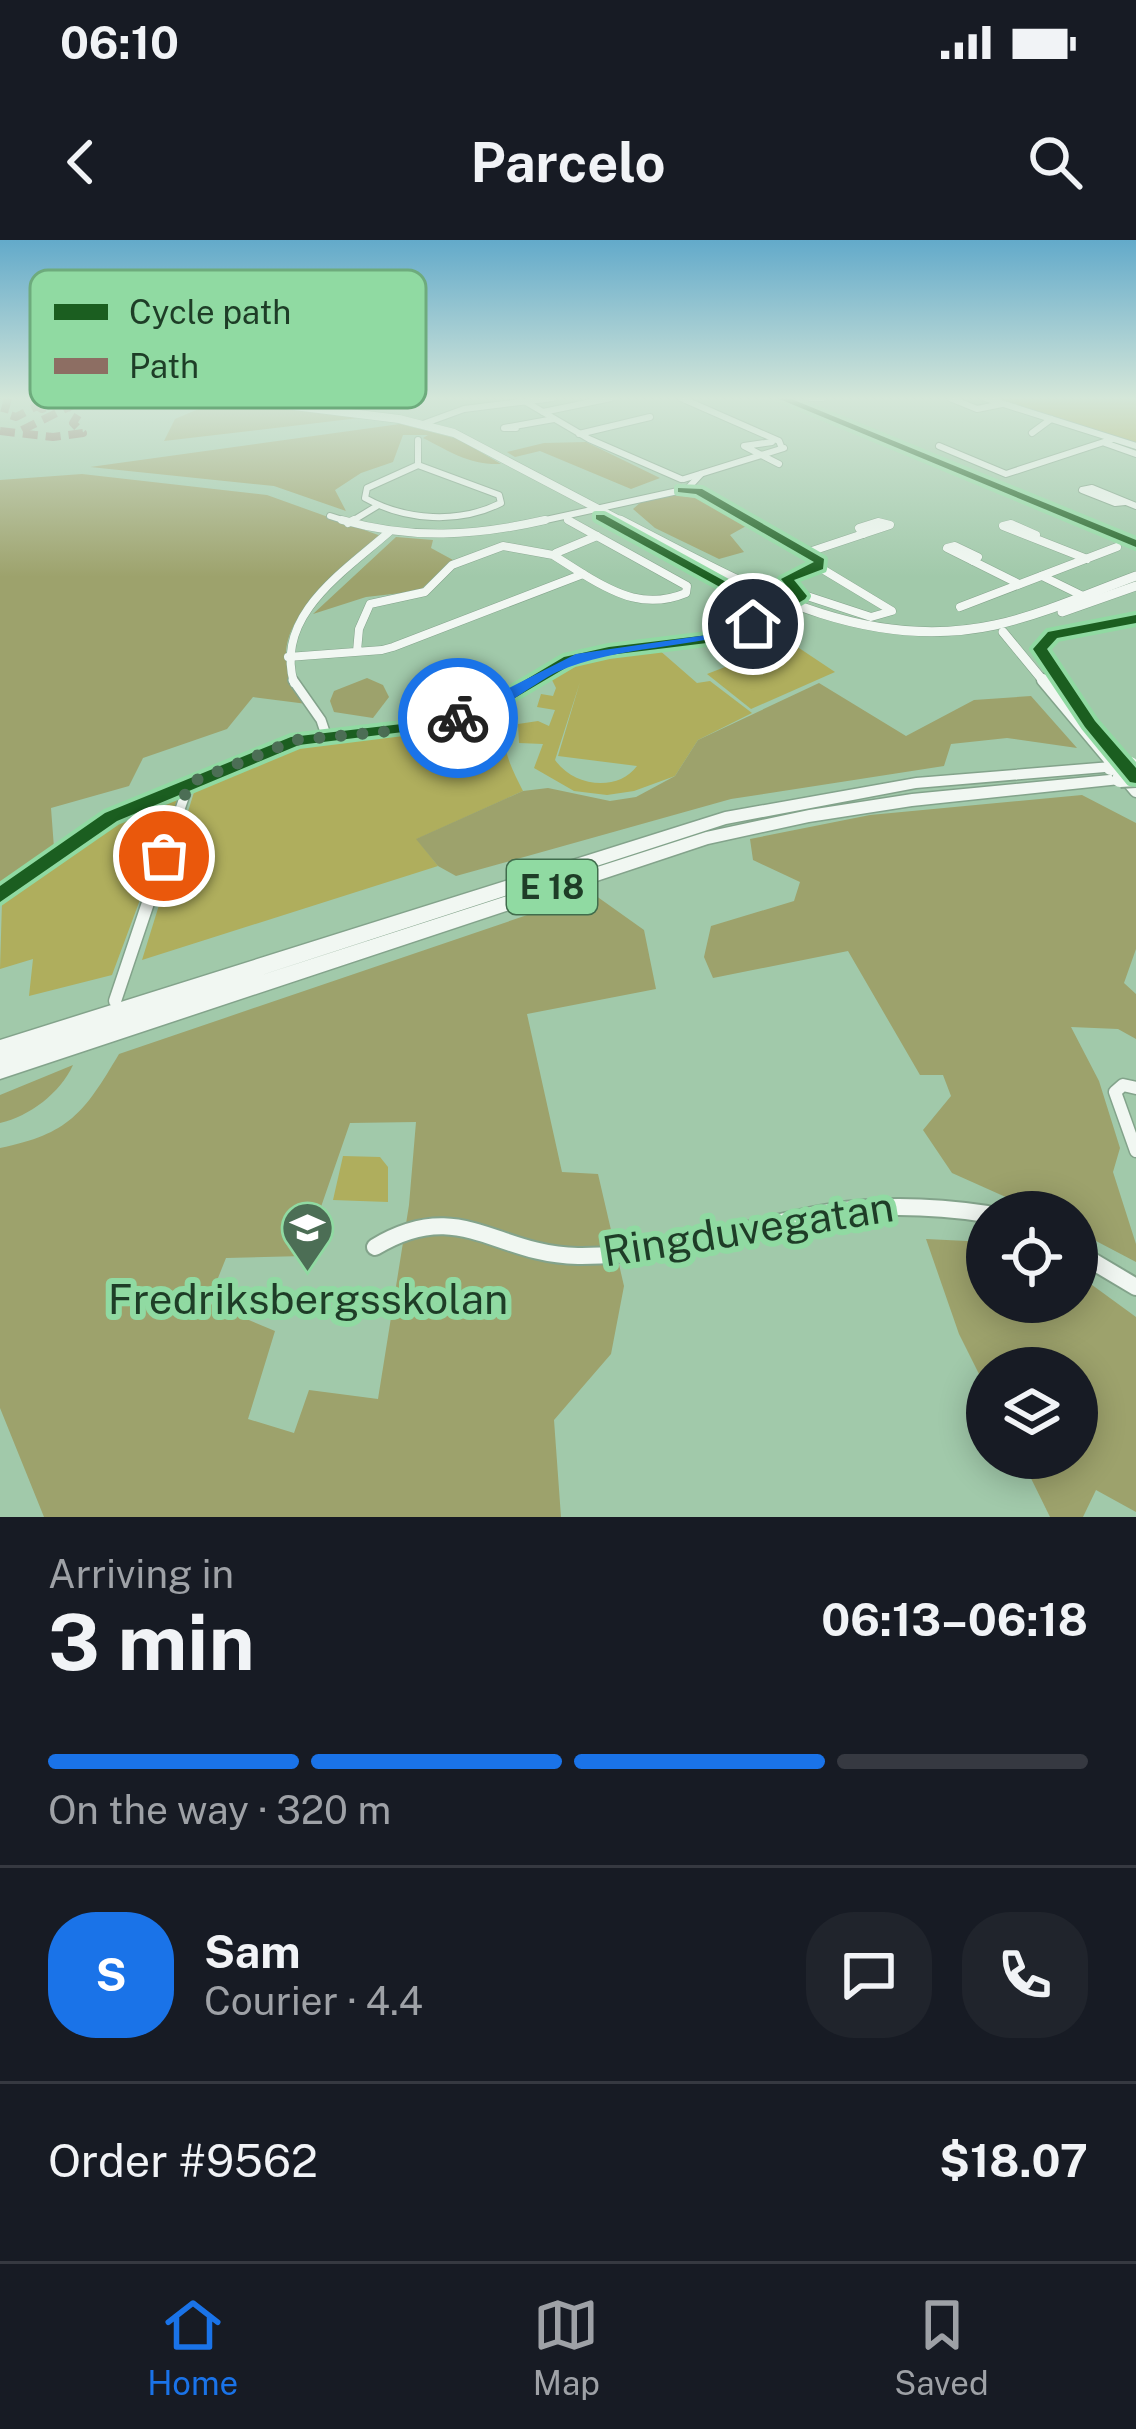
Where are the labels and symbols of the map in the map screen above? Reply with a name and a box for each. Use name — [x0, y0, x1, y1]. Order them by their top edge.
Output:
legend — [30, 270, 426, 408]
text: Cycle path — [129, 293, 291, 331]
text: Path — [129, 347, 199, 385]
pin — [702, 573, 804, 675]
courier — [398, 658, 518, 778]
pin — [113, 805, 215, 907]
road number: E 18 — [507, 860, 597, 914]
street label: Ringduvegatan — [599, 1181, 897, 1276]
school or university icon: Fredriksbergsskolan — [280, 1199, 336, 1273]
place label: Fredriksbergsskolan — [108, 1274, 508, 1323]

